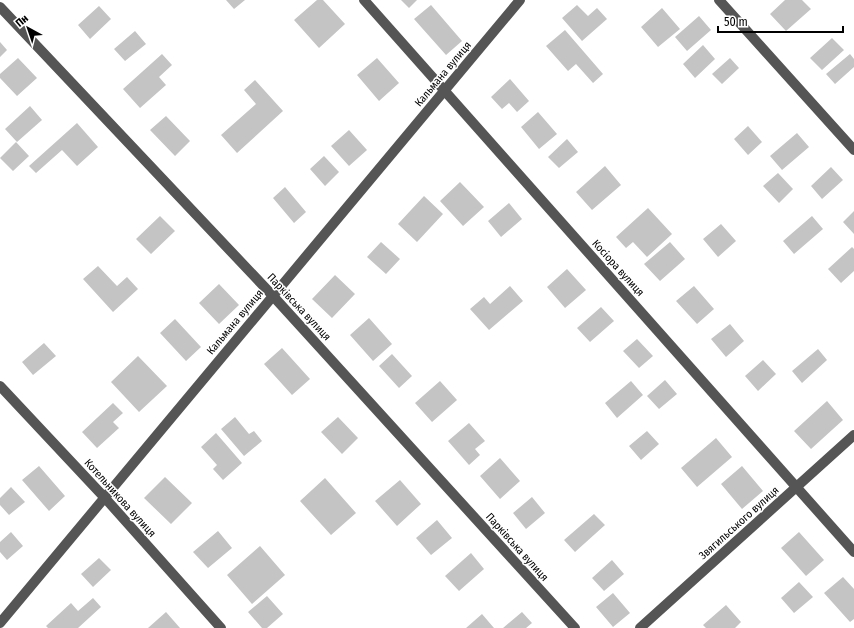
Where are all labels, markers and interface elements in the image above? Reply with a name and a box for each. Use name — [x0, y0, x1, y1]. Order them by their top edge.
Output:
north arrow — [8, 8, 48, 48]
scale bar — [718, 8, 843, 34]
text: Пн — [13, 12, 31, 30]
text: 50 m — [724, 15, 748, 29]
street label: Кальмана вулиця — [412, 39, 474, 109]
street label: Косіора вулиця — [589, 237, 647, 299]
street label: Парківська вулиця — [265, 271, 333, 343]
street label: Кальмана вулиця — [204, 287, 266, 357]
street label: Котельникова вулиця — [82, 456, 158, 540]
street label: Звягильського вулиця — [696, 484, 782, 562]
street label: Парківська вулиця — [483, 510, 551, 584]

